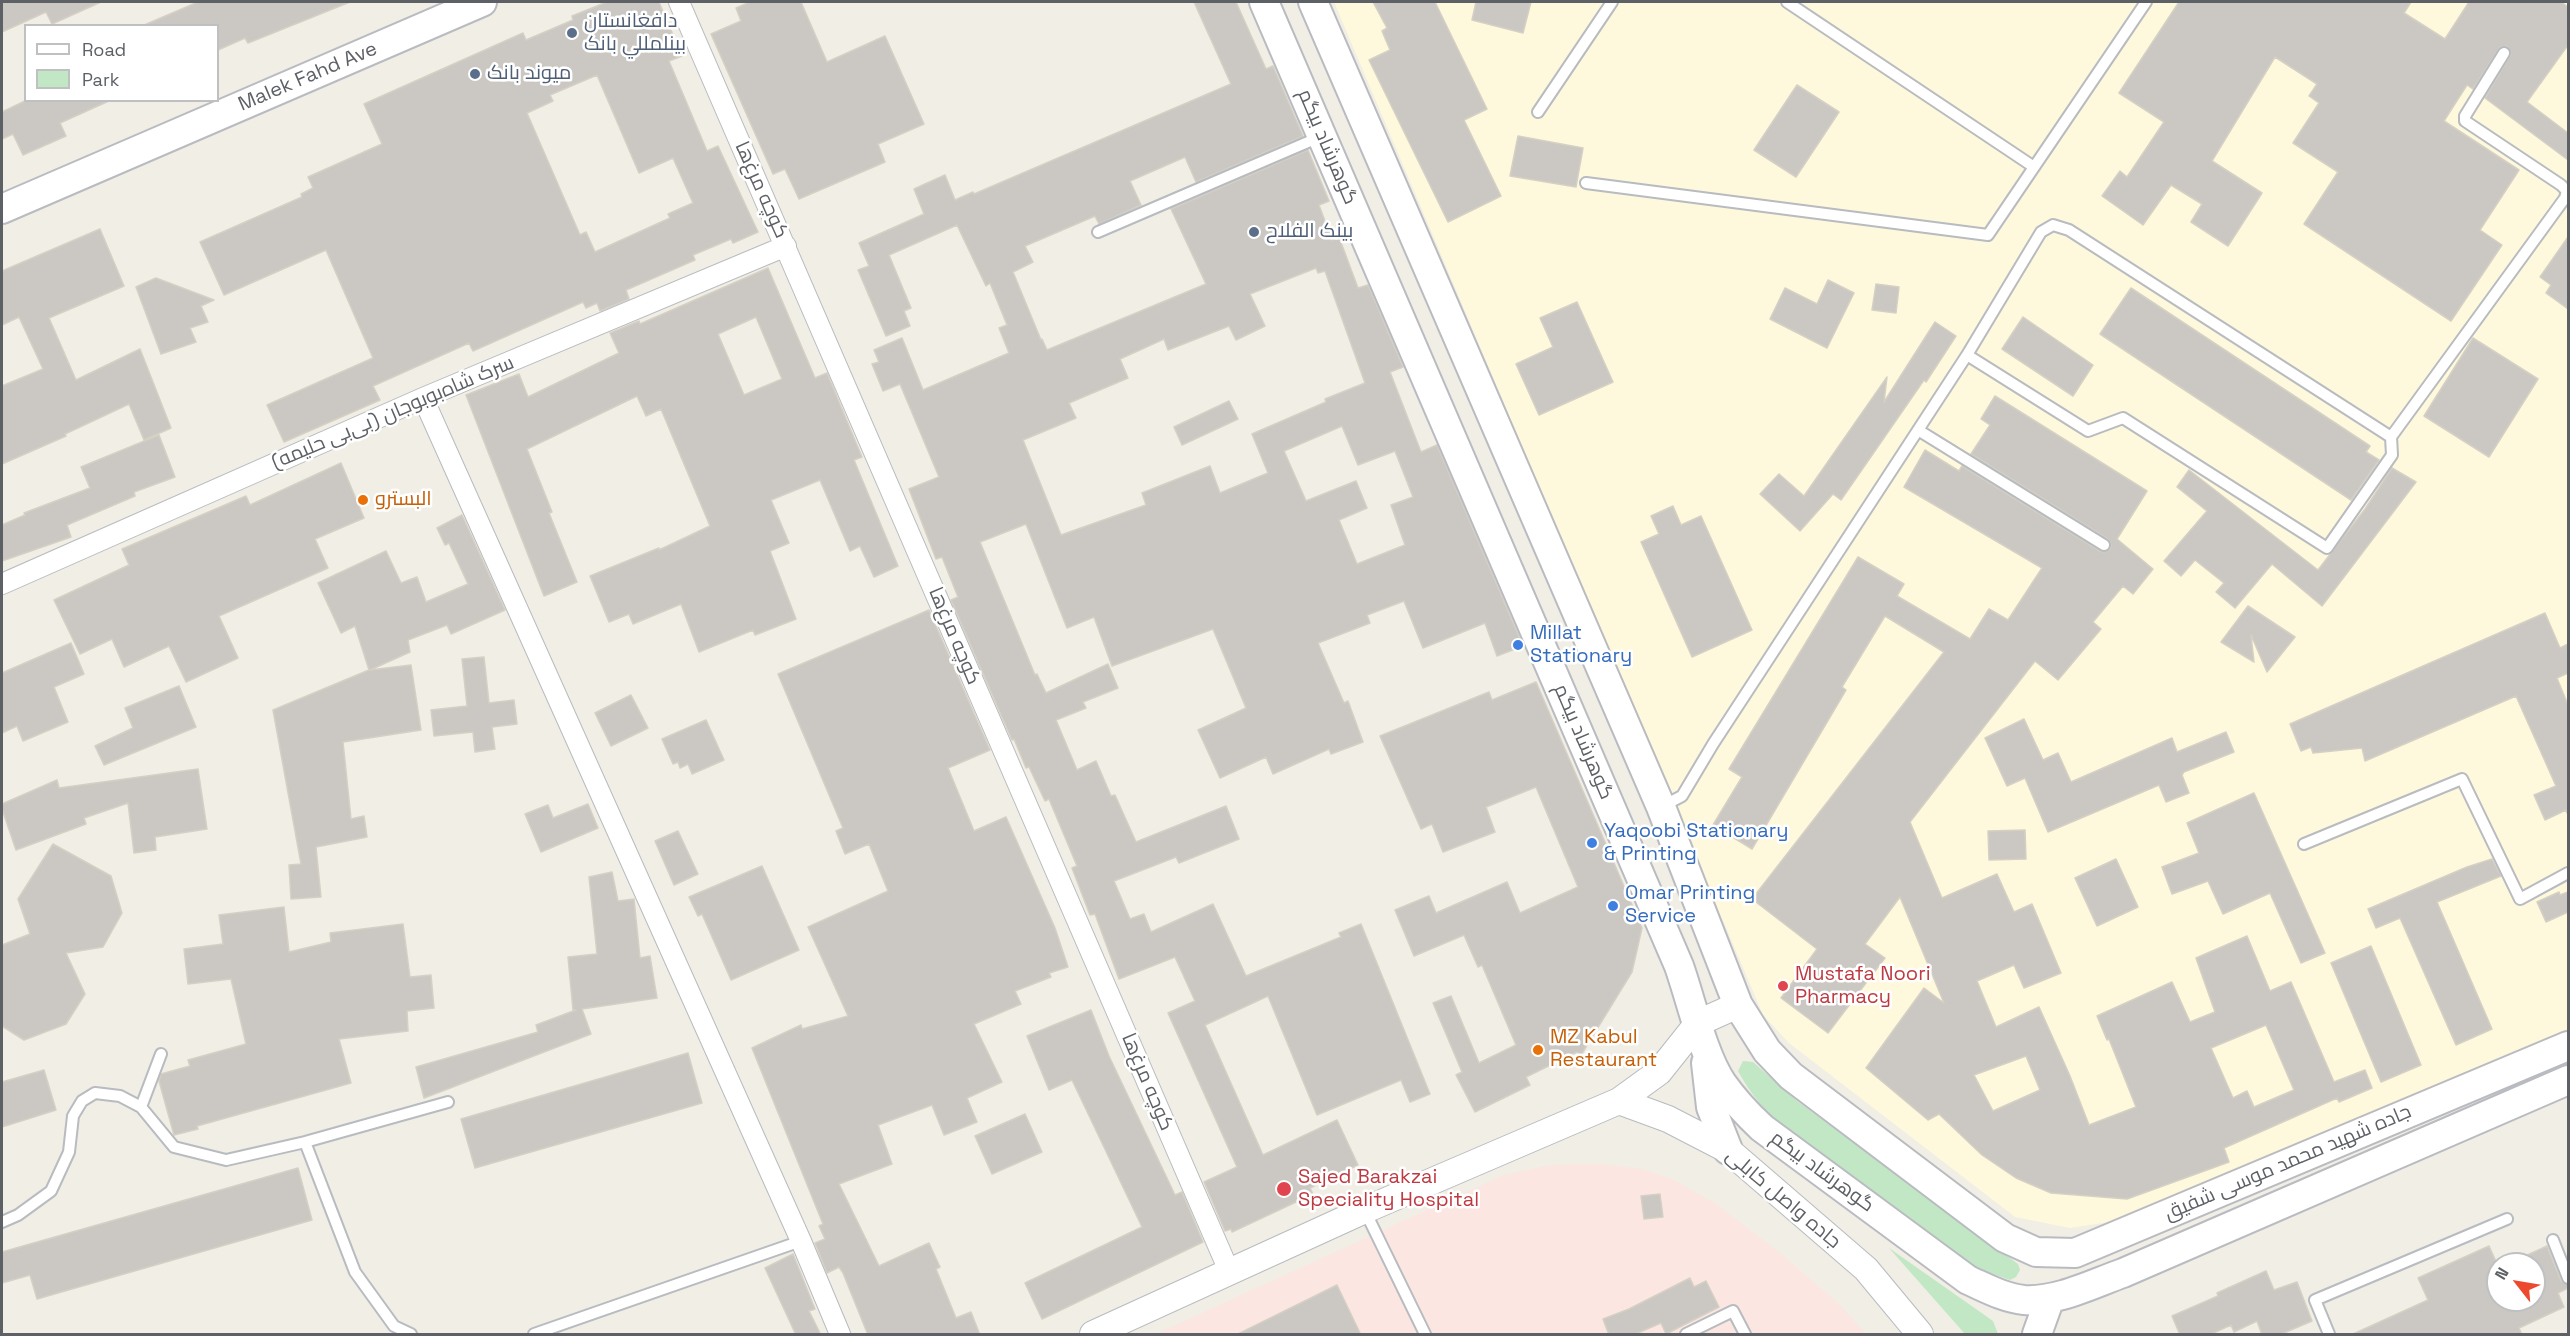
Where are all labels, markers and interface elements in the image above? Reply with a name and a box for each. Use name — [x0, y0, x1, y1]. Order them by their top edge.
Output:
place label: دافغانستان بینلمللي بانک — [584, 10, 686, 57]
legend — [24, 24, 219, 102]
marker: دافغانستان بینلمللي بانک — [565, 26, 579, 40]
street label: Malek Fahd Ave — [235, 37, 381, 117]
text: Road — [82, 38, 126, 61]
place label: میوند بانک — [487, 62, 571, 86]
marker: میوند بانک — [468, 67, 482, 81]
text: Park — [82, 68, 119, 91]
street label: گوهرشاد بیگم — [1292, 86, 1362, 208]
street label: کوچه مرغ‌ها — [729, 138, 793, 242]
place label: بینک الفلاح — [1266, 220, 1353, 244]
marker: بینک الفلاح — [1247, 225, 1261, 239]
street label: سرک شاه‌بوبوجان (بی‌بی حلیمه) — [268, 351, 518, 475]
place label: البسترو — [375, 488, 432, 512]
marker: البسترو — [356, 493, 370, 507]
street label: کوچه مرغ‌ها — [923, 584, 985, 688]
place label: Millat Stationary — [1530, 622, 1632, 669]
marker: Millat Stationary — [1511, 638, 1525, 652]
street label: گوهرشاد بیگم — [1548, 681, 1618, 803]
place label: Yaqoobi Stationary & Printing — [1604, 820, 1789, 867]
marker: Yaqoobi Stationary & Printing — [1585, 836, 1599, 850]
place label: Omar Printing Service — [1625, 882, 1755, 929]
marker: Omar Printing Service — [1606, 899, 1620, 913]
place label: Mustafa Noori Pharmacy — [1795, 963, 1931, 1010]
marker: Mustafa Noori Pharmacy — [1776, 979, 1790, 993]
place label: MZ Kabul Restaurant — [1550, 1026, 1657, 1073]
street label: کوچه مرغ‌ها — [1116, 1030, 1178, 1134]
marker: MZ Kabul Restaurant — [1531, 1043, 1545, 1057]
street label: جاده شهید محمد موسی شفیق — [2161, 1100, 2415, 1226]
street label: گوهرشاد بیگم — [1765, 1126, 1879, 1218]
street label: جاده واصل کابلی — [1721, 1144, 1845, 1254]
place label: Sajed Barakzai Speciality Hospital — [1298, 1166, 1479, 1213]
marker: Sajed Barakzai Speciality Hospital — [1275, 1180, 1293, 1198]
north arrow — [2486, 1252, 2546, 1312]
text: N — [2490, 1264, 2514, 1284]

